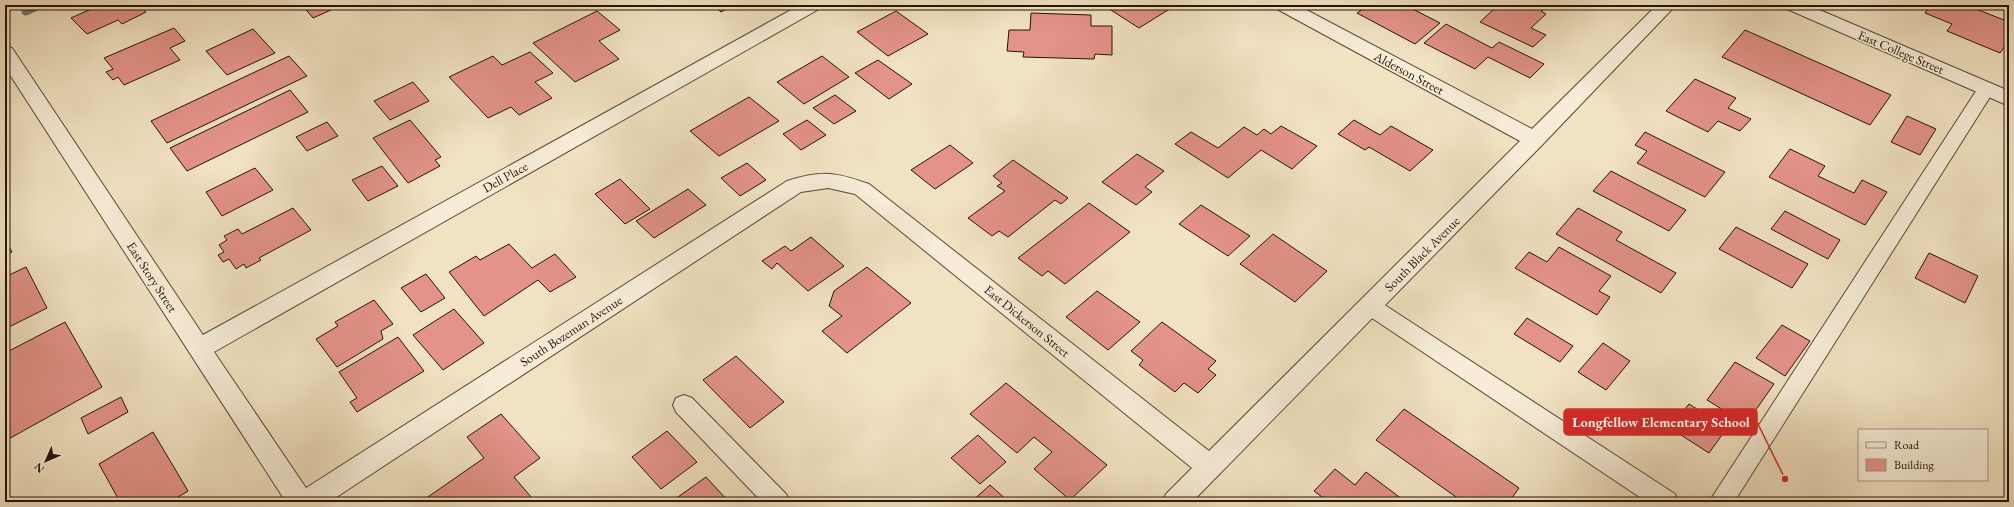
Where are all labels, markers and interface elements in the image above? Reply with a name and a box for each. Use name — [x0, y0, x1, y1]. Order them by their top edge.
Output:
street label: East College Street — [1855, 26, 1947, 78]
street label: Alderson Street — [1370, 47, 1447, 99]
street label: Dell Place — [479, 158, 531, 196]
street label: South Black Avenue — [1381, 213, 1463, 295]
street label: East Story Street — [123, 238, 181, 316]
street label: East Dickerson Street — [981, 281, 1073, 361]
street label: South Bozeman Avenue — [517, 292, 625, 370]
callout: Longfellow Elementary School — [1564, 409, 1757, 435]
text: Longfellow Elementary School — [1572, 413, 1750, 431]
legend — [1858, 429, 1988, 481]
text: Road — [1894, 437, 1920, 453]
north arrow — [26, 441, 66, 481]
text: Building — [1894, 457, 1935, 473]
text: N — [31, 460, 47, 476]

